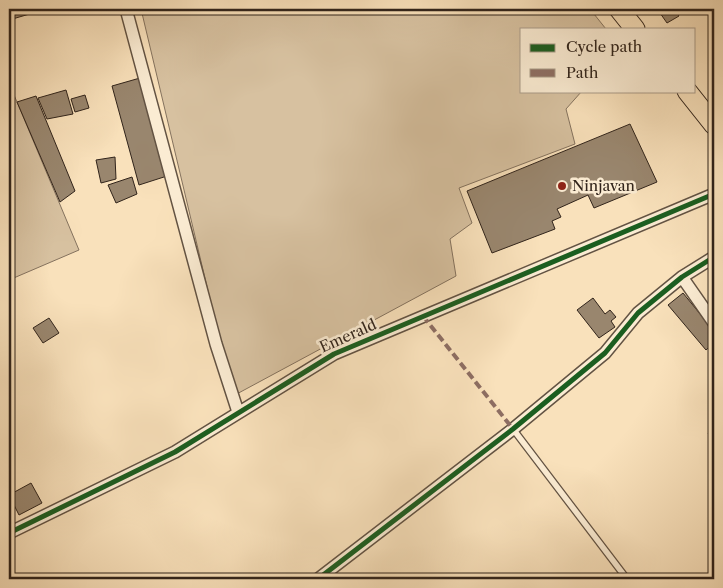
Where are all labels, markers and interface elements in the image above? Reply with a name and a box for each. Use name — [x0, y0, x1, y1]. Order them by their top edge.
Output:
legend — [520, 28, 696, 92]
text: Cycle path — [566, 37, 643, 56]
text: Path — [566, 63, 599, 82]
place label: Ninjavan — [572, 176, 636, 195]
marker: Ninjavan — [556, 180, 568, 192]
street label: Emerald — [316, 315, 379, 357]

